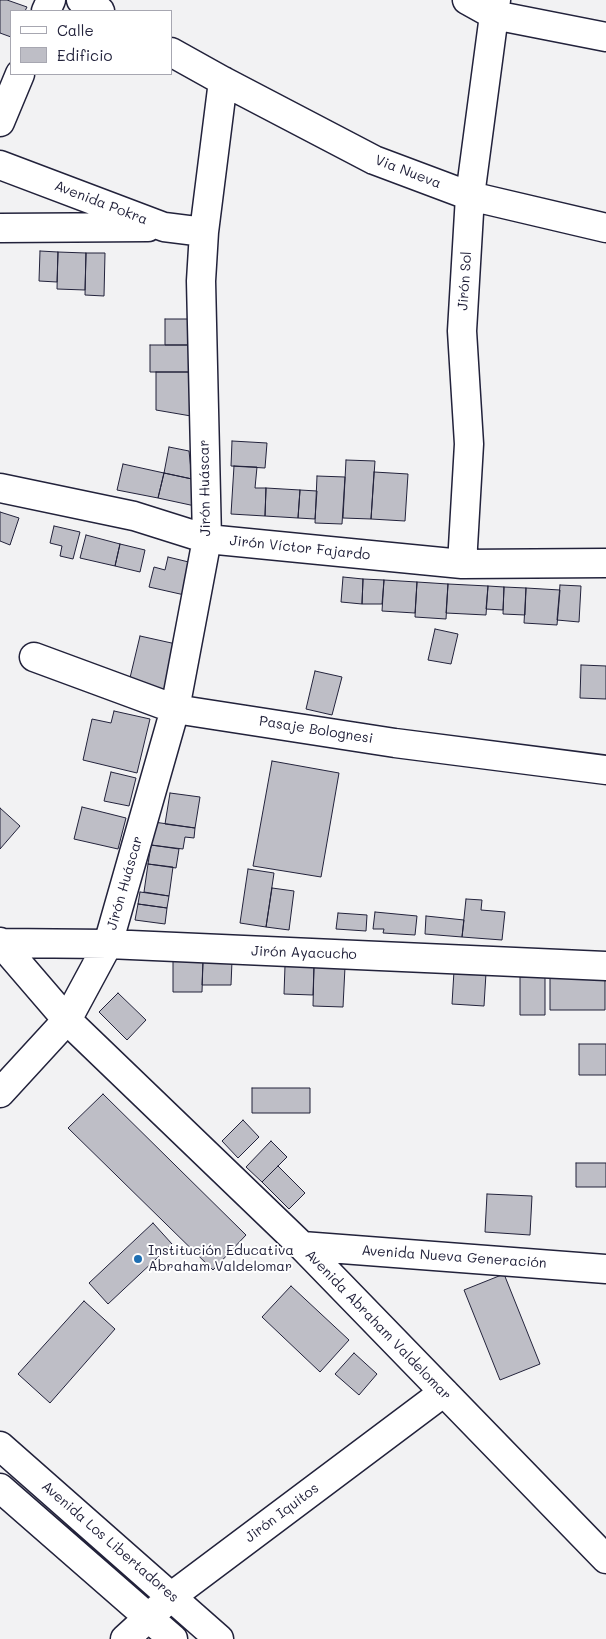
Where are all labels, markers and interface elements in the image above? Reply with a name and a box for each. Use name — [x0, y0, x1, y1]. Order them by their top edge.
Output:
legend — [10, 10, 172, 75]
text: Calle — [57, 20, 94, 40]
text: Edificio — [57, 45, 112, 65]
street label: Via Nueva — [373, 152, 443, 192]
street label: Avenida Pokra — [52, 178, 150, 228]
street label: Jirón Sol — [455, 251, 475, 311]
street label: Jirón Huáscar — [196, 440, 214, 536]
street label: Jirón Víctor Fajardo — [229, 532, 371, 564]
street label: Pasaje Bolognesi — [258, 713, 374, 747]
street label: Jirón Huáscar — [104, 834, 146, 932]
street label: Jirón Ayacucho — [251, 943, 357, 963]
street label: Avenida Nueva Generación — [361, 1242, 547, 1272]
place label: Institución Educativa Abraham Valdelomar — [148, 1243, 294, 1276]
street label: Avenida Abraham Valdelomar — [302, 1246, 454, 1404]
marker: Institución Educativa Abraham Valdelomar — [132, 1253, 144, 1265]
street label: Avenida Los Libertadores — [38, 1478, 182, 1606]
street label: Jirón Iquitos — [242, 1480, 322, 1546]

